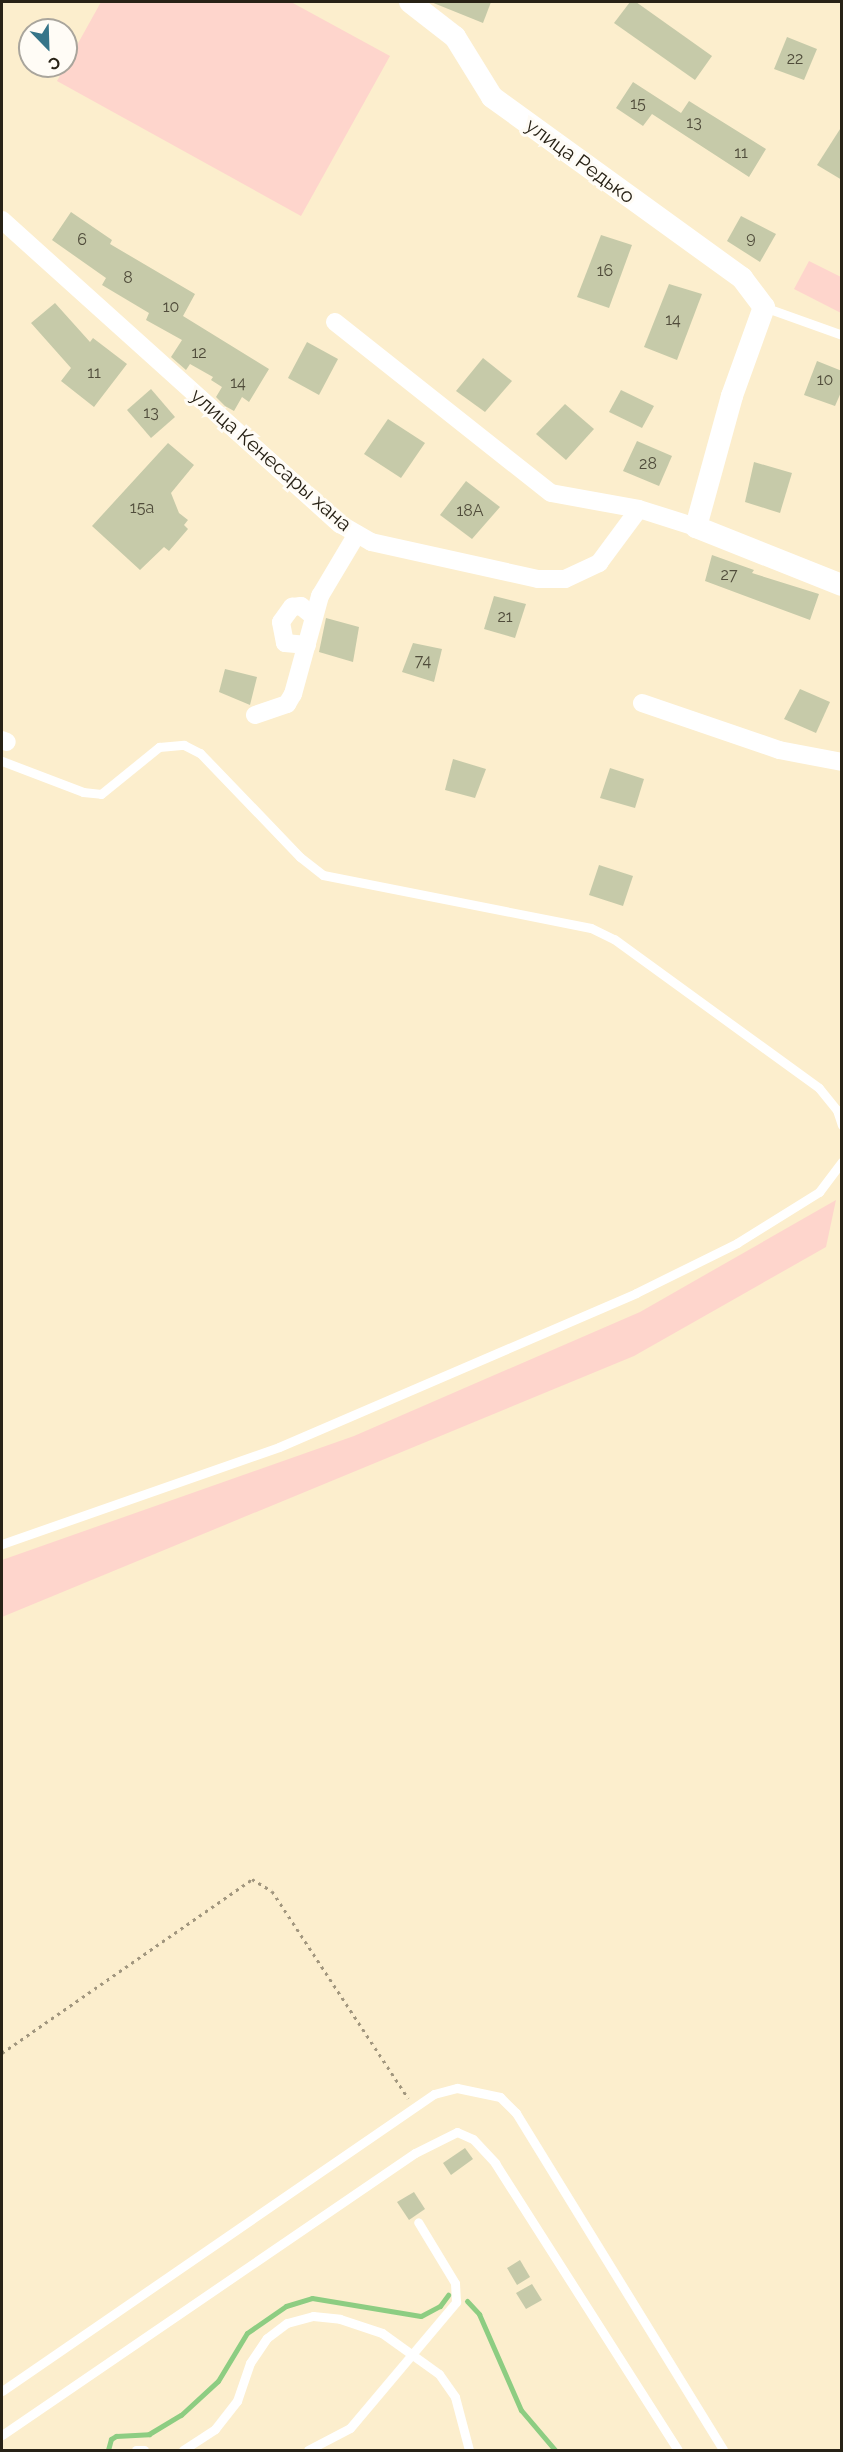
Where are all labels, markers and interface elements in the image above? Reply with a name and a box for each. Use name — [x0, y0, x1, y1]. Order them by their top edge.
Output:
north arrow — [18, 18, 78, 78]
house number: 22 — [787, 49, 803, 69]
text: С — [46, 52, 63, 74]
house number: 15 — [630, 94, 646, 114]
street label: улица Редько — [521, 113, 639, 209]
house number: 13 — [686, 113, 702, 133]
house number: 11 — [734, 143, 748, 163]
house number: 9 — [746, 228, 756, 248]
house number: 6 — [77, 230, 87, 250]
house number: 16 — [597, 261, 613, 281]
house number: 8 — [123, 268, 133, 288]
house number: 10 — [163, 297, 179, 317]
house number: 14 — [665, 310, 681, 330]
house number: 12 — [191, 343, 207, 363]
house number: 11 — [87, 363, 101, 383]
house number: 10 — [817, 370, 833, 390]
house number: 14 — [230, 373, 246, 393]
street label: улица Кенесары хана — [186, 384, 356, 536]
house number: 13 — [143, 403, 159, 423]
house number: 28 — [639, 454, 657, 474]
house number: 15а — [130, 498, 154, 518]
house number: 18А — [457, 501, 483, 521]
house number: 27 — [721, 565, 737, 585]
house number: 21 — [497, 607, 513, 627]
house number: 74 — [415, 651, 431, 671]

